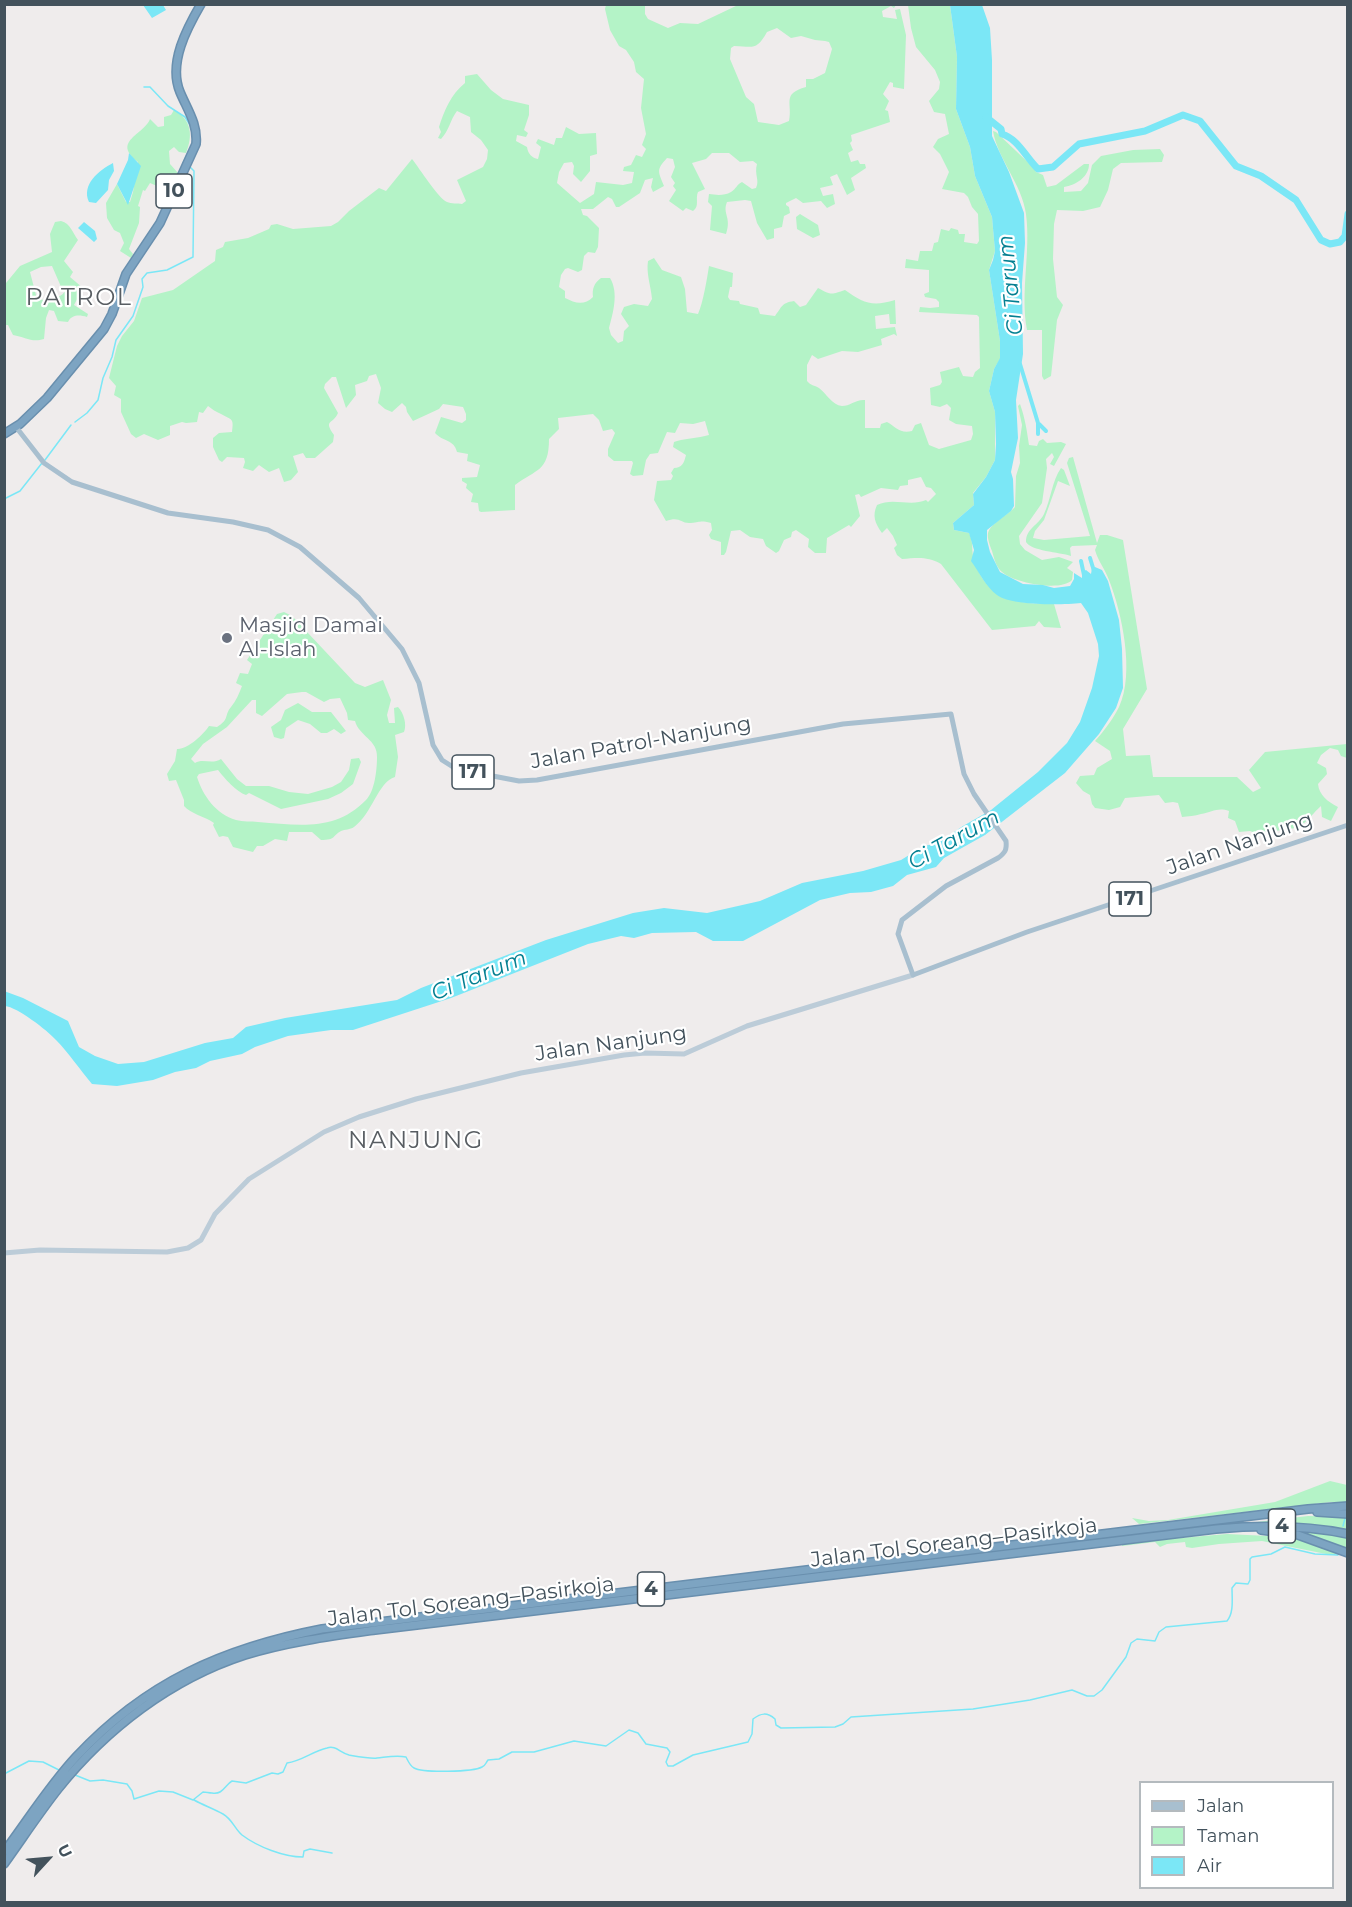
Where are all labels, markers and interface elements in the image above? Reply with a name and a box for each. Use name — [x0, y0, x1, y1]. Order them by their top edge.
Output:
road number: 10 — [156, 174, 192, 208]
water label: Ci Tarum — [993, 234, 1029, 336]
district label: PATROL — [26, 284, 132, 312]
place label: Masjid Damai Al-Islah — [239, 613, 383, 663]
marker: Masjid Damai Al-Islah — [220, 631, 234, 645]
street label: Jalan Patrol-Nanjung — [529, 711, 753, 775]
road number: 171 — [452, 755, 494, 789]
water label: Ci Tarum — [904, 804, 1004, 876]
street label: Jalan Nanjung — [1164, 807, 1316, 881]
road number: 171 — [1109, 882, 1151, 916]
water label: Ci Tarum — [427, 945, 531, 1007]
street label: Jalan Nanjung — [534, 1021, 688, 1067]
district label: NANJUNG — [348, 1127, 484, 1155]
road number: 4 — [1268, 1509, 1296, 1543]
street label: Jalan Tol Soreang–Pasirkoja — [809, 1513, 1099, 1573]
street label: Jalan Tol Soreang–Pasirkoja — [326, 1572, 616, 1632]
road number: 4 — [638, 1572, 664, 1606]
legend — [1139, 1781, 1334, 1889]
text: Jalan — [1197, 1795, 1244, 1817]
text: Taman — [1197, 1825, 1259, 1847]
north arrow — [18, 1829, 78, 1889]
text: U — [53, 1841, 76, 1861]
text: Air — [1197, 1855, 1222, 1877]

